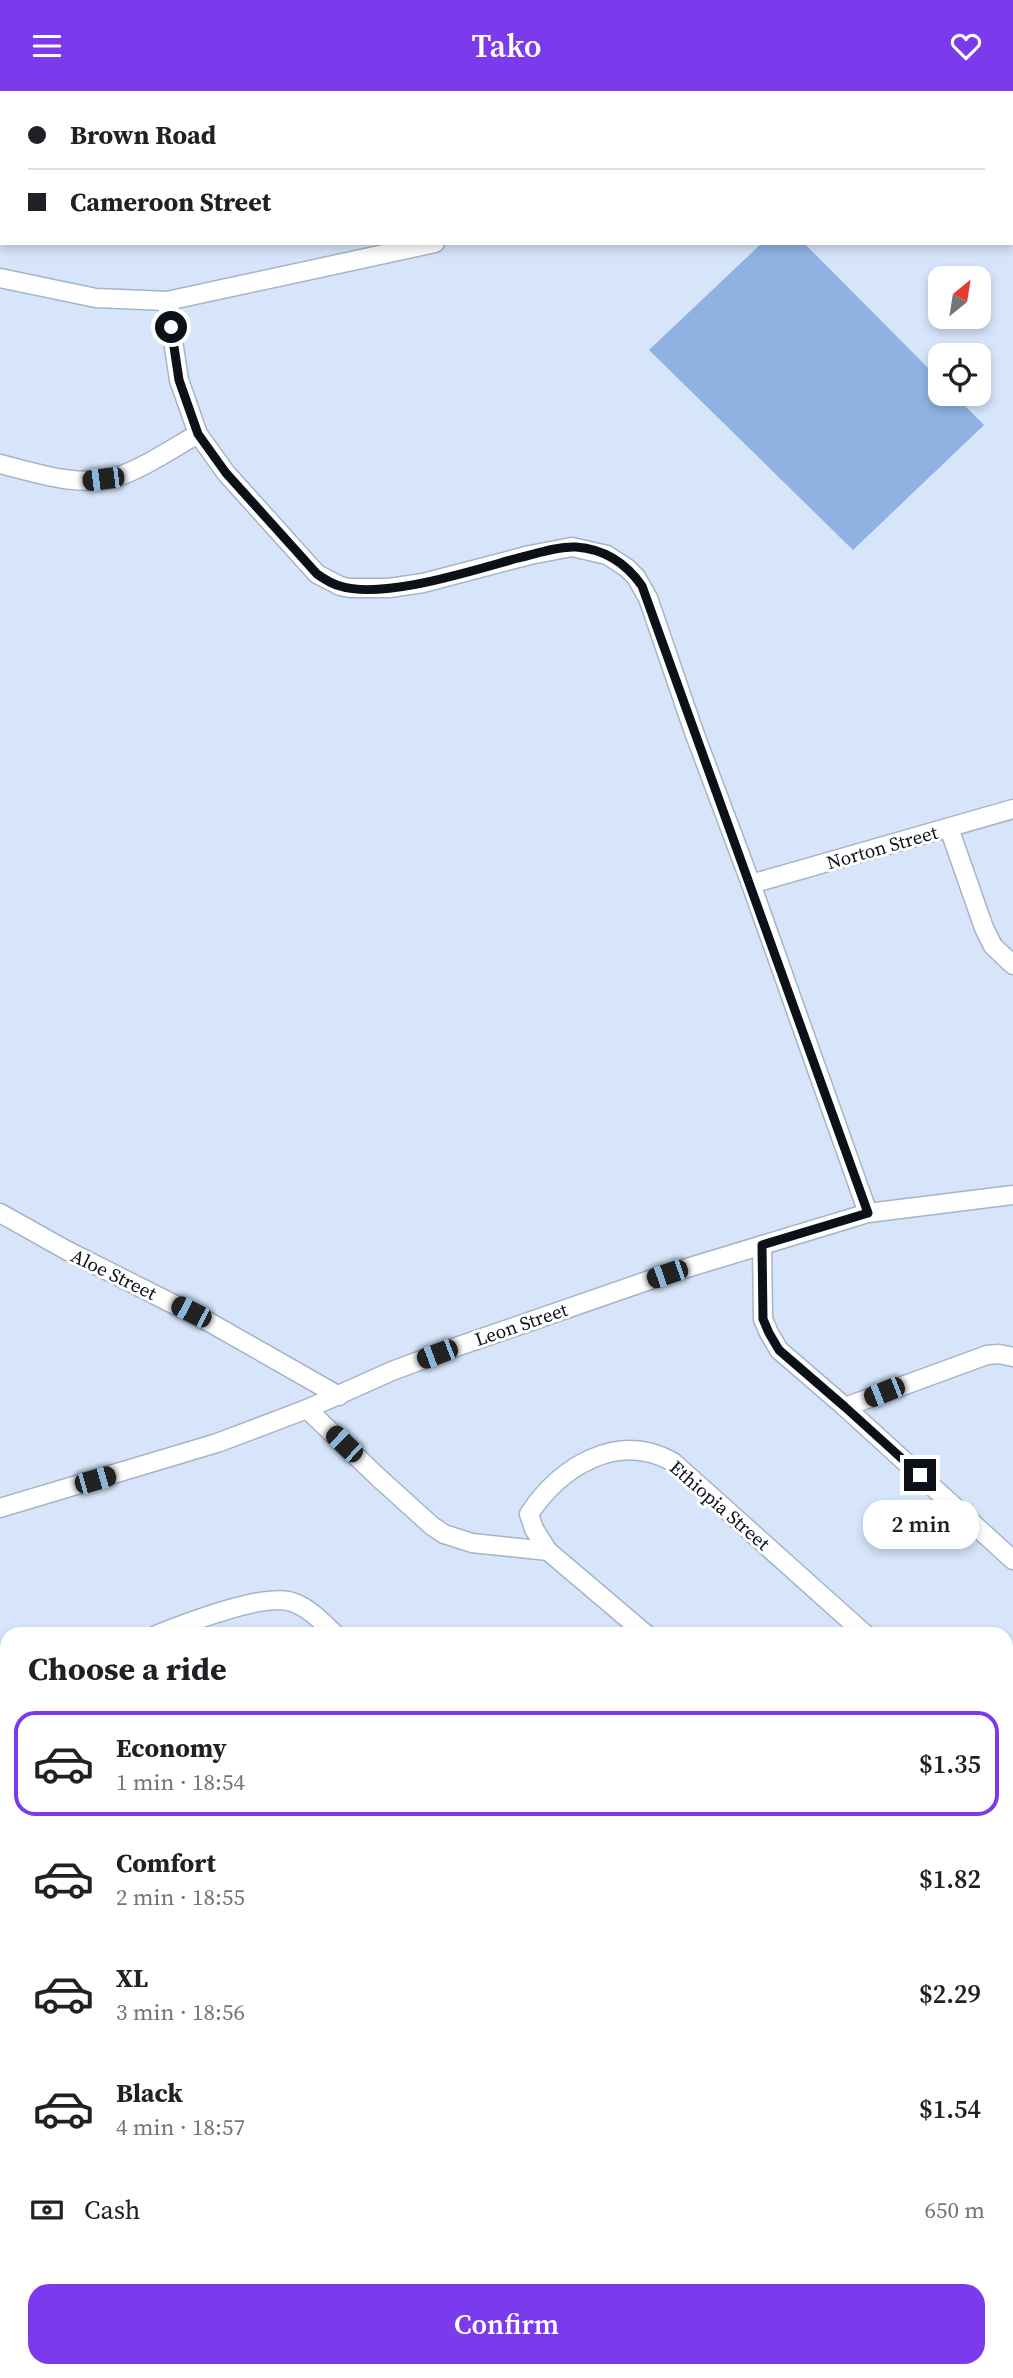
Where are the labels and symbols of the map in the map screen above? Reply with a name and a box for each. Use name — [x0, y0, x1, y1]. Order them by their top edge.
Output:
north arrow — [928, 266, 990, 329]
route start — [155, 311, 187, 343]
car — [81, 466, 126, 492]
street label: Norton Street — [824, 819, 941, 875]
street label: Aloe Street — [67, 1242, 162, 1306]
car — [644, 1257, 691, 1291]
car — [168, 1293, 215, 1331]
street label: Leon Street — [471, 1296, 572, 1352]
car — [414, 1337, 461, 1371]
car — [861, 1374, 908, 1410]
car — [322, 1422, 367, 1466]
street label: Ethiopia Street — [664, 1454, 776, 1556]
route end — [904, 1459, 936, 1491]
car — [72, 1464, 119, 1496]
callout: 2 min — [862, 1499, 978, 1549]

